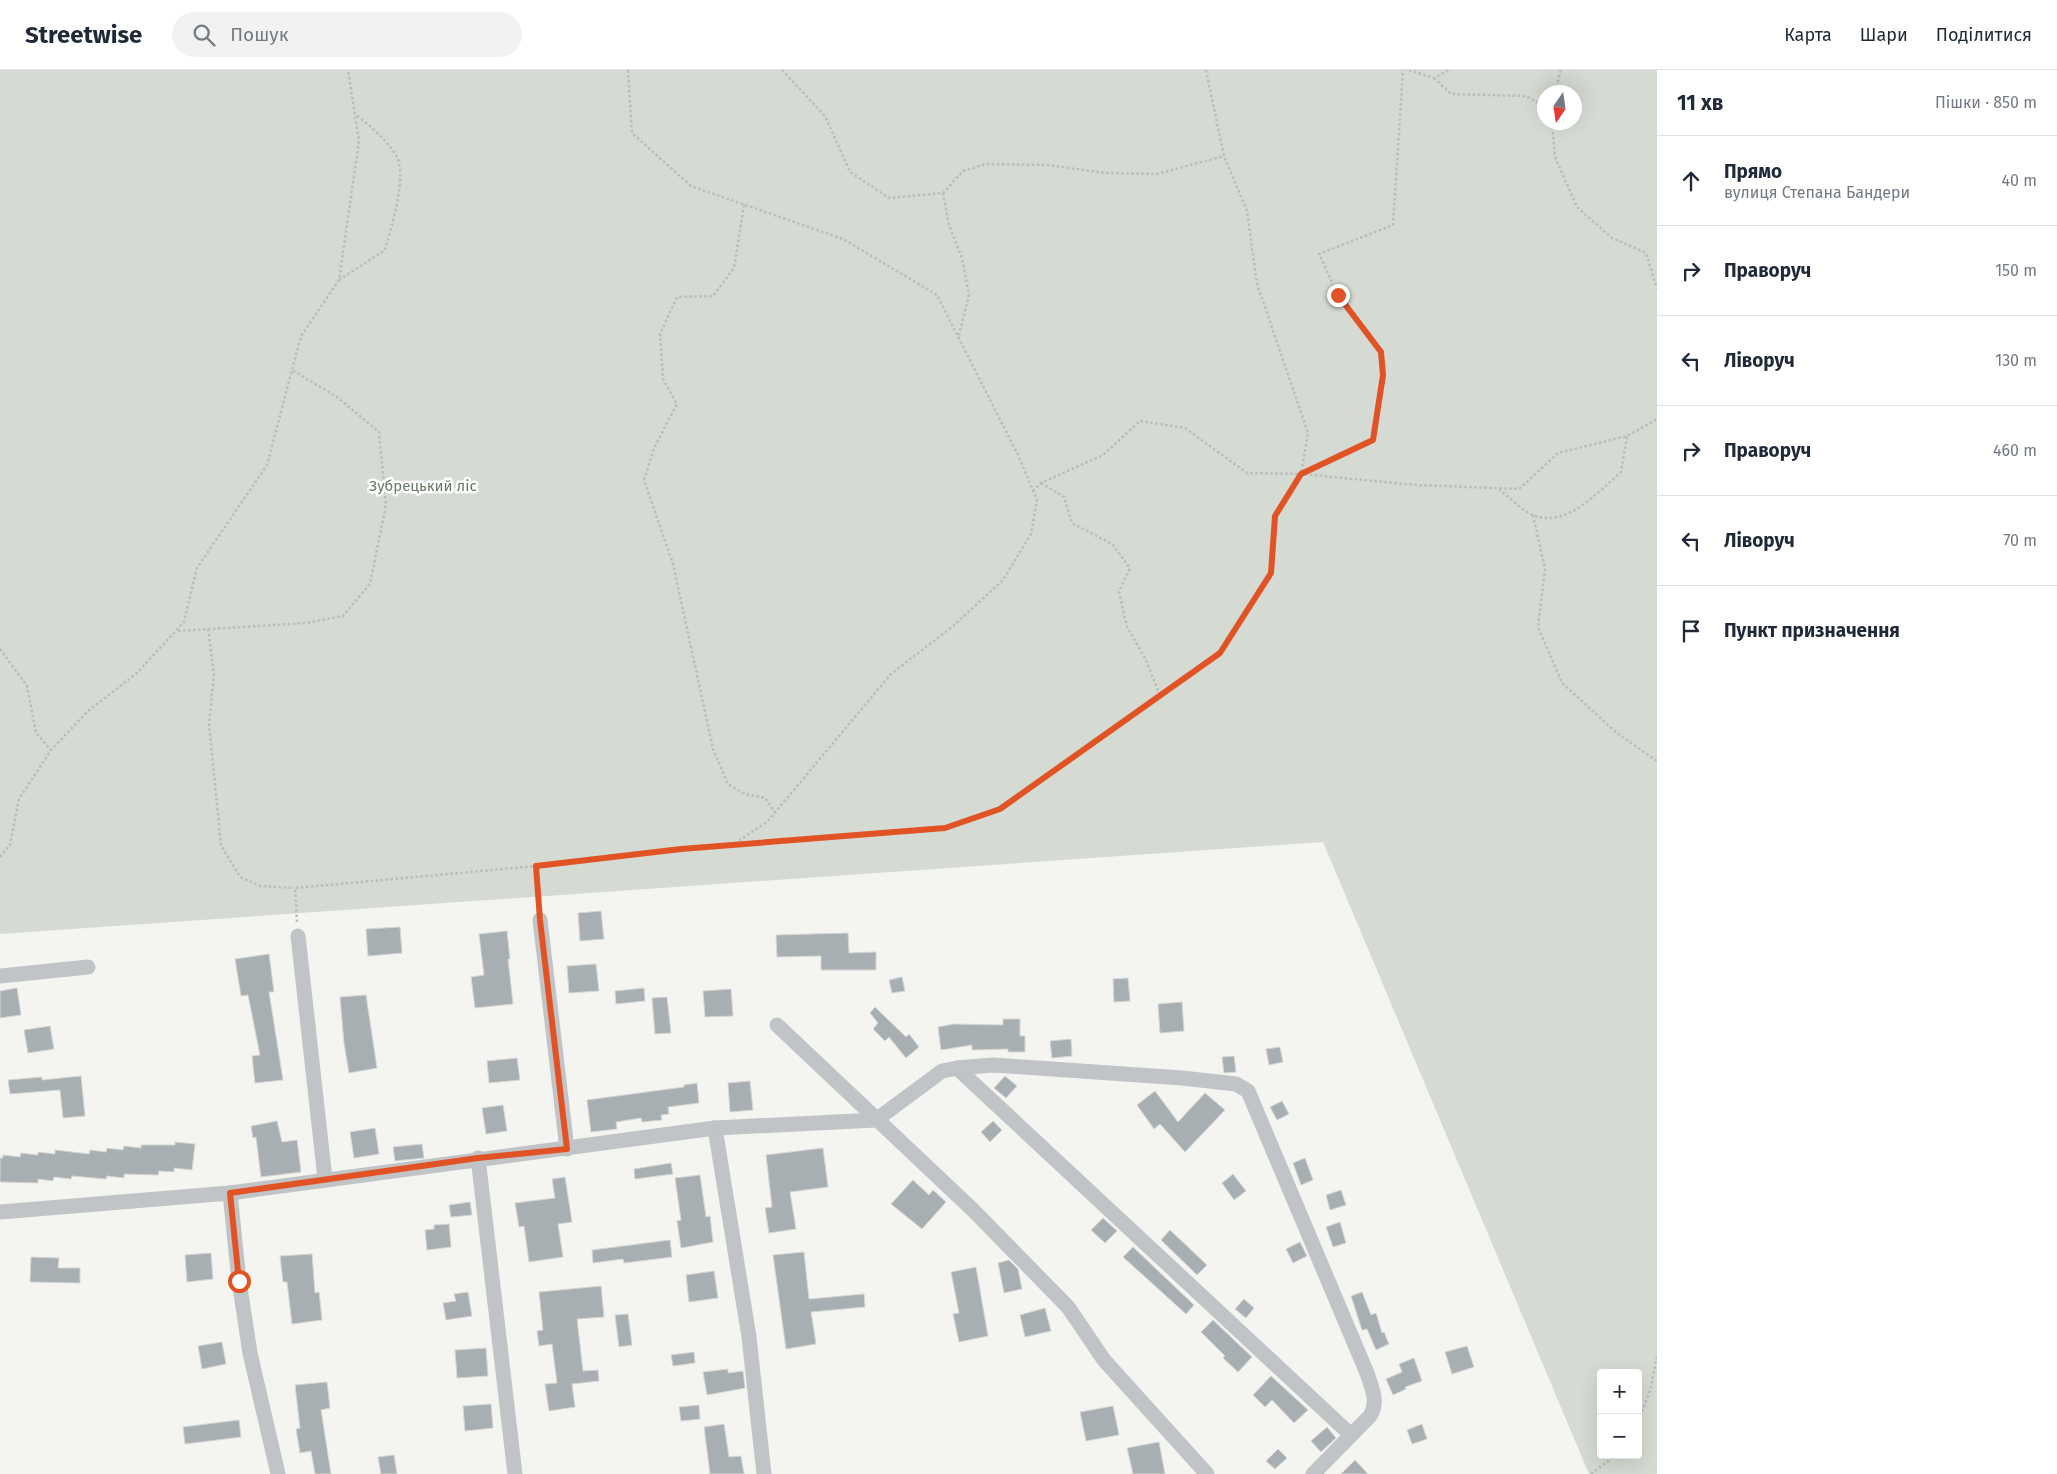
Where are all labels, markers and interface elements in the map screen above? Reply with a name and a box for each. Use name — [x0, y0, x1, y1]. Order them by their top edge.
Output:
search box — [172, 12, 522, 57]
text: Streetwise — [25, 21, 142, 49]
icon: search — [190, 21, 218, 49]
text: Пошук — [230, 23, 289, 46]
text: Карта — [1784, 24, 1832, 46]
text: Шари — [1860, 24, 1908, 46]
text: Поділитися — [1936, 24, 2032, 46]
north arrow — [1537, 85, 1582, 130]
text: 11 хв — [1677, 90, 1724, 116]
text: Пішки · 850 m — [1935, 93, 2037, 112]
text: Прямо — [1724, 160, 1782, 183]
icon: ahead — [1677, 167, 1705, 195]
text: 40 m — [2002, 171, 2037, 190]
text: вулиця Степана Бандери — [1724, 183, 1910, 202]
icon: right — [1677, 257, 1705, 285]
text: Праворуч — [1724, 259, 1811, 282]
text: 150 m — [1995, 261, 2037, 280]
route end — [1327, 284, 1350, 307]
icon: left — [1677, 347, 1705, 375]
text: Ліворуч — [1724, 349, 1795, 372]
text: 130 m — [1995, 351, 2037, 370]
icon: right — [1677, 437, 1705, 465]
text: Праворуч — [1724, 439, 1811, 462]
text: 460 m — [1993, 441, 2037, 460]
park label: Зубрецький ліс — [369, 477, 477, 495]
icon: left — [1677, 527, 1705, 555]
text: Ліворуч — [1724, 529, 1795, 552]
text: 70 m — [2003, 531, 2037, 550]
icon: arrive — [1677, 617, 1705, 645]
text: Пункт призначення — [1724, 619, 1900, 642]
route start — [228, 1270, 251, 1293]
map controls — [1597, 1369, 1642, 1459]
button: + — [1597, 1369, 1642, 1414]
button: − — [1597, 1414, 1642, 1459]

